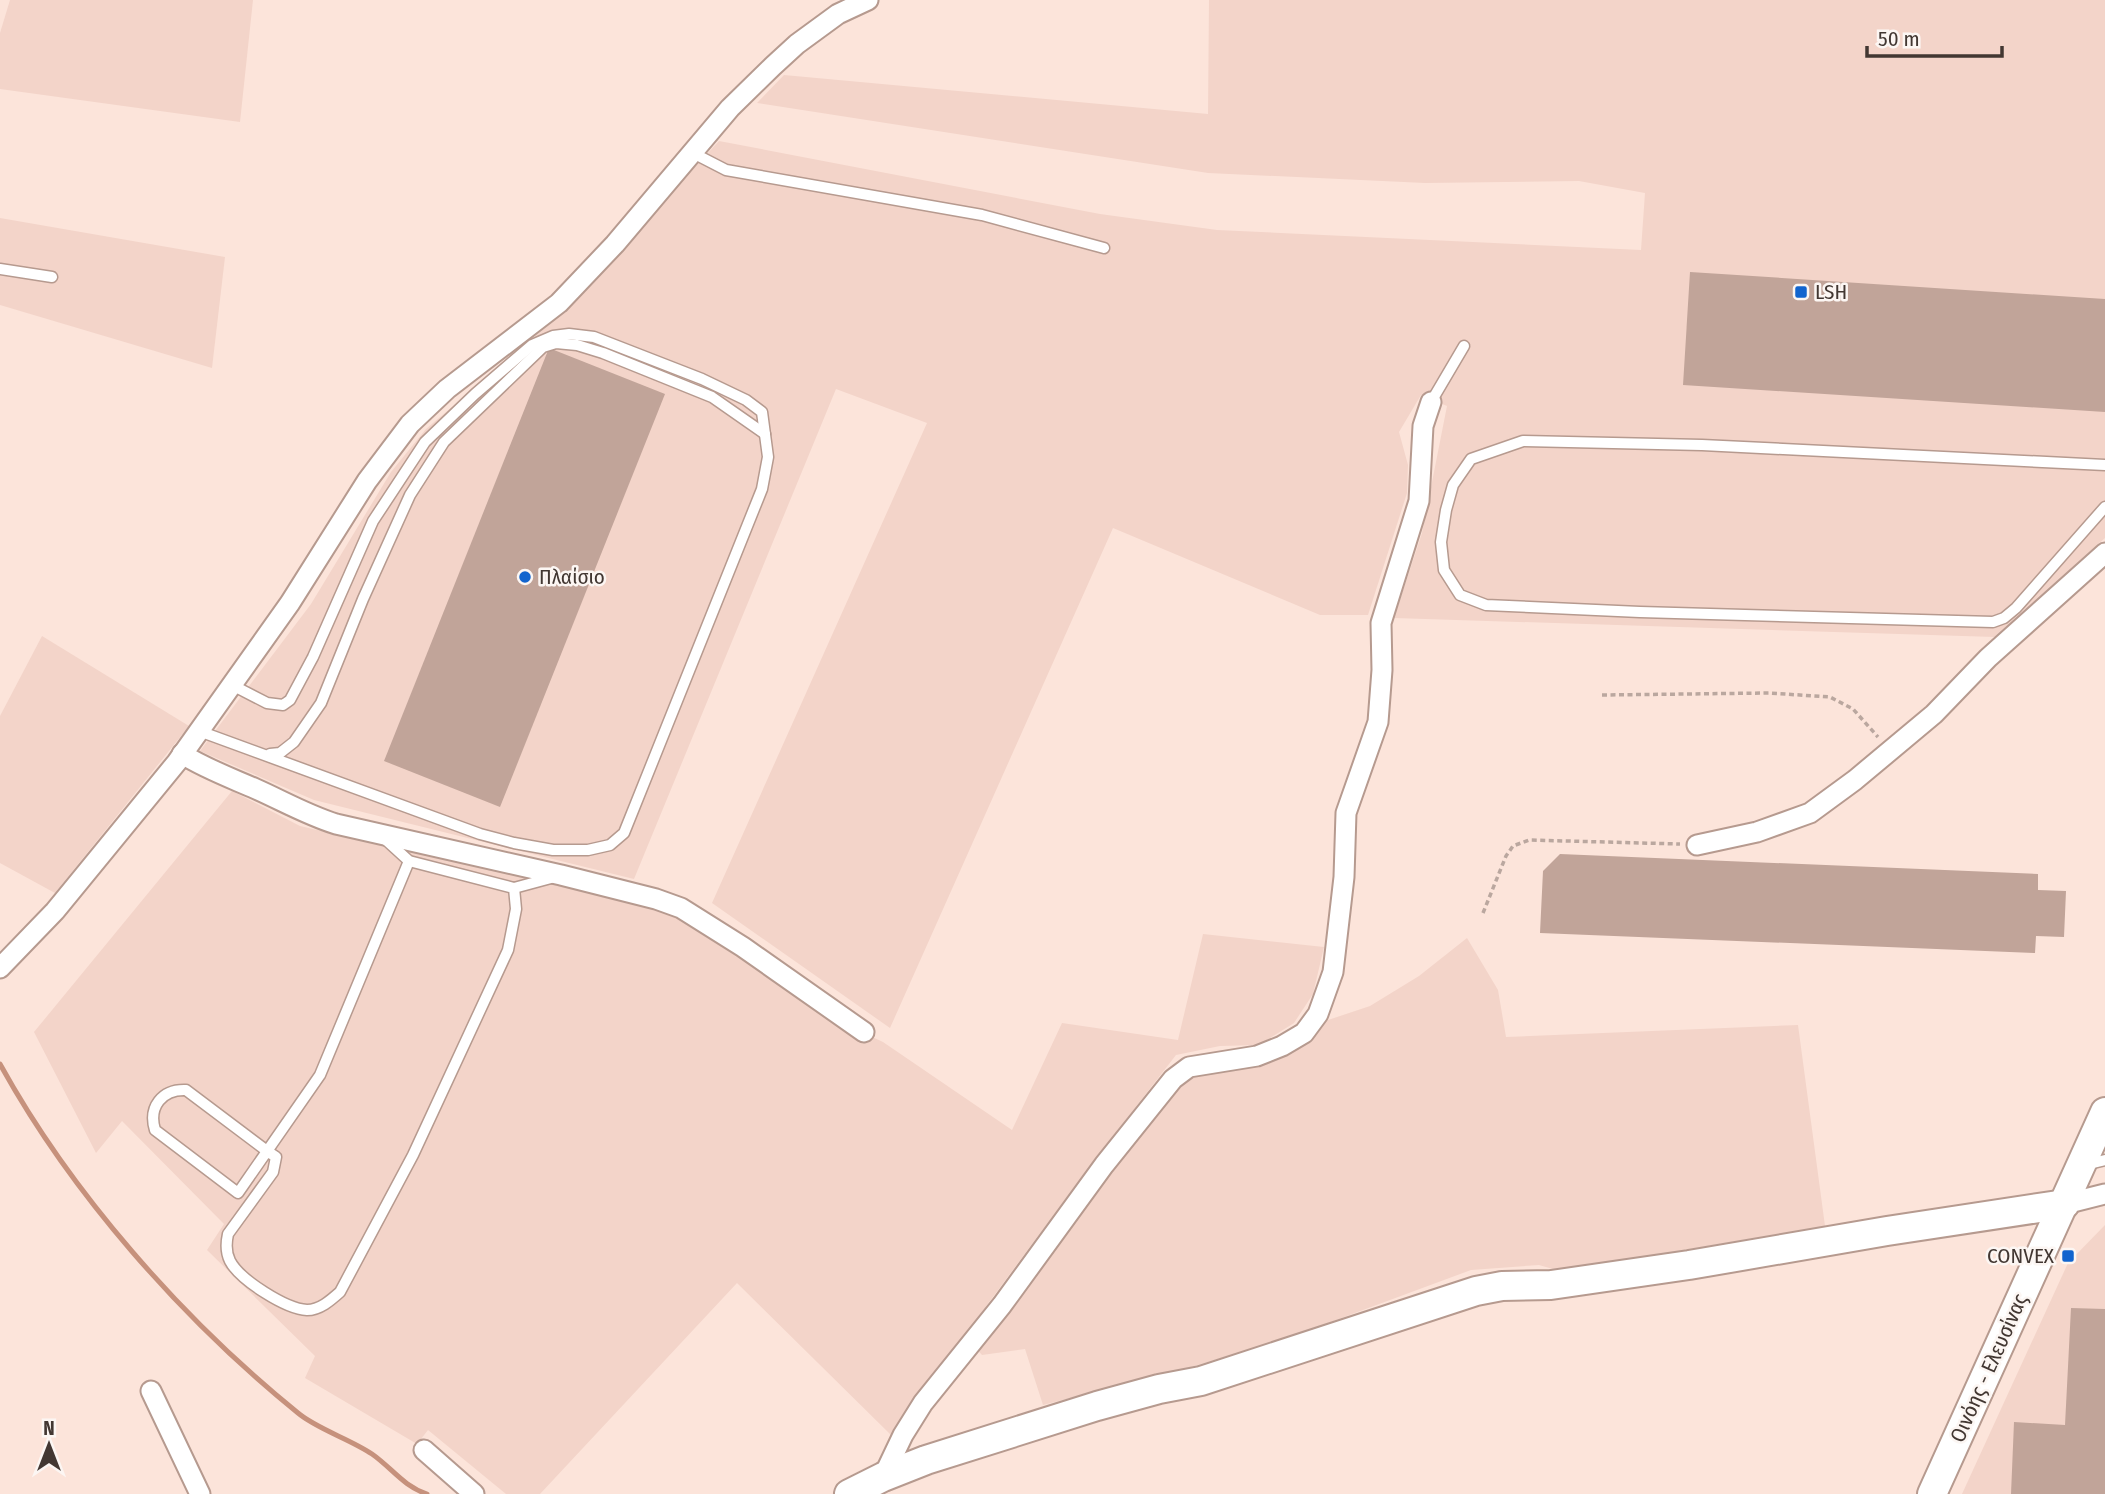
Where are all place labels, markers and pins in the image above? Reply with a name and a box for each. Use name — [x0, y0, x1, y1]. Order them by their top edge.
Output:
place label: LSH — [1815, 279, 1847, 305]
marker: LSH — [1793, 284, 1809, 300]
place label: Πλαίσιο — [539, 564, 605, 590]
marker: Πλαίσιο — [517, 569, 533, 585]
place label: CONVEX — [1987, 1243, 2055, 1269]
marker: CONVEX — [2060, 1248, 2076, 1264]

